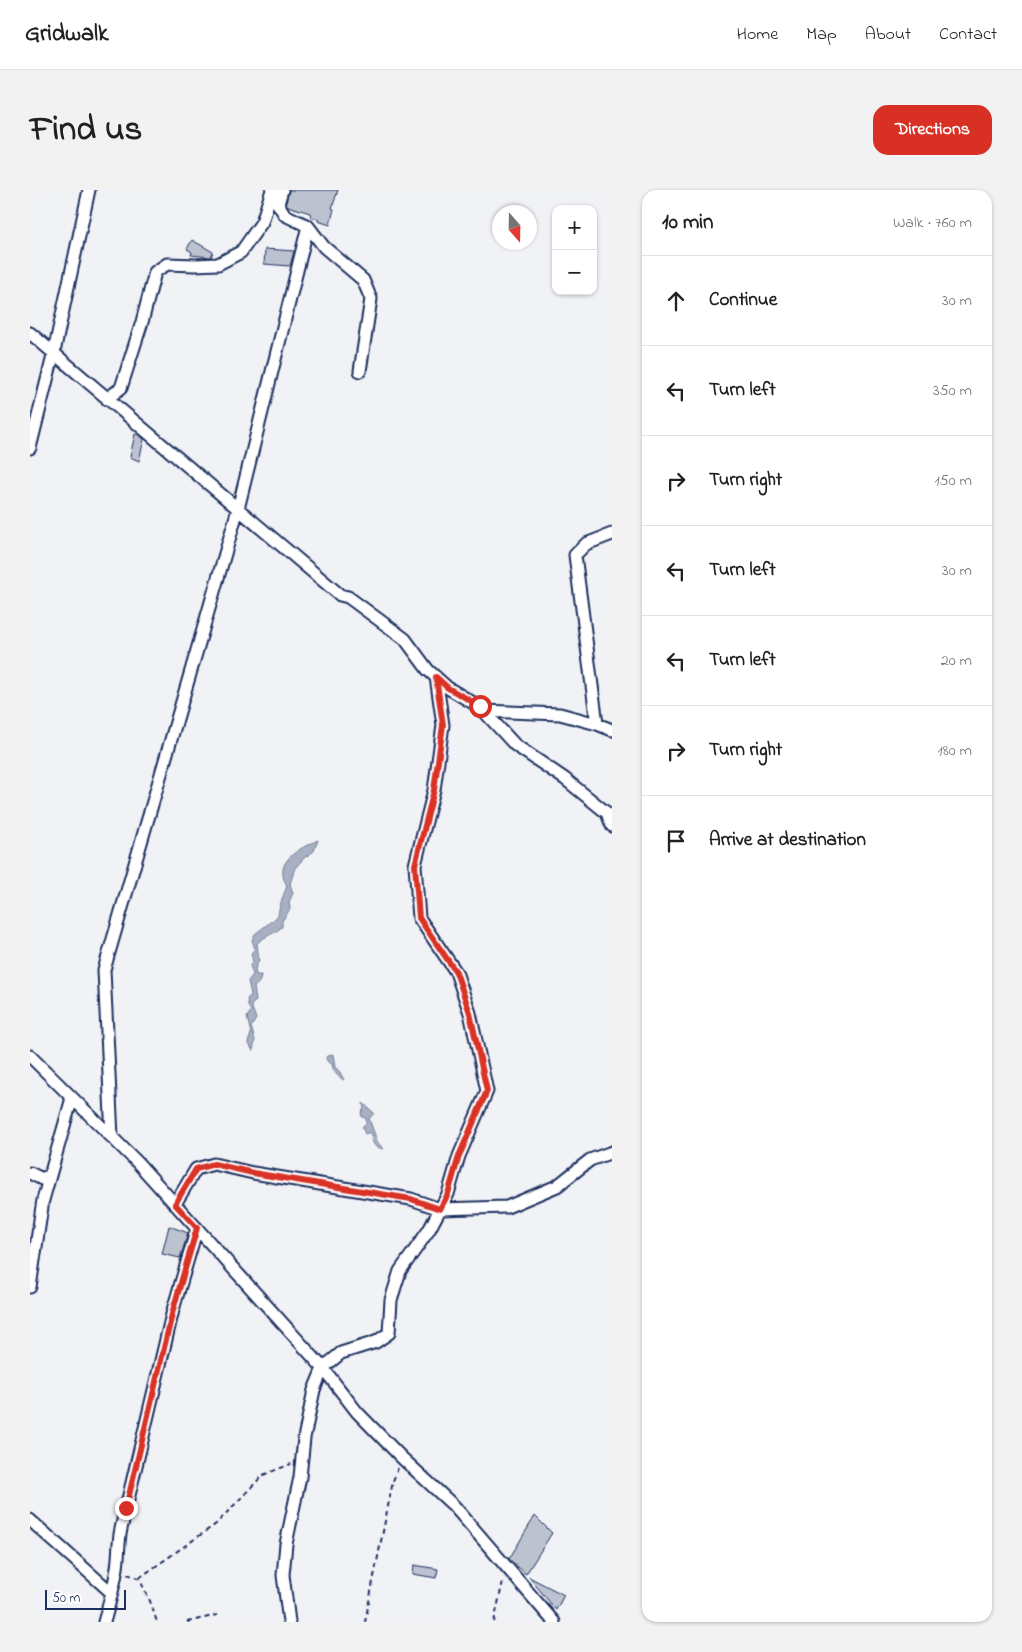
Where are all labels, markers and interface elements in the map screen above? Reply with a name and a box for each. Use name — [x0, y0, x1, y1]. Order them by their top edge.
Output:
text: Gridwalk — [25, 17, 109, 52]
text: Home — [737, 22, 778, 48]
text: Map — [806, 22, 837, 48]
text: About — [865, 22, 911, 48]
text: Contact — [939, 22, 997, 48]
text: Find us — [30, 105, 142, 156]
button: Directions — [873, 105, 992, 155]
north arrow — [492, 205, 537, 250]
map controls — [552, 205, 597, 295]
button: + — [552, 205, 597, 250]
text: 10 min — [662, 208, 713, 238]
text: Walk · 760 m — [893, 211, 972, 235]
button: − — [552, 250, 597, 295]
icon: ahead — [662, 287, 690, 315]
text: Continue — [709, 287, 777, 314]
text: 30 m — [942, 289, 972, 313]
icon: left — [662, 377, 690, 405]
text: Turn left — [709, 377, 776, 404]
text: 350 m — [933, 379, 972, 403]
icon: right — [662, 467, 690, 495]
text: Turn right — [709, 467, 782, 494]
text: 150 m — [934, 469, 972, 493]
icon: left — [662, 557, 690, 585]
text: Turn left — [709, 557, 776, 584]
text: 30 m — [942, 559, 972, 583]
icon: left — [662, 647, 690, 675]
text: Turn left — [709, 647, 776, 674]
text: 20 m — [941, 649, 972, 673]
route start — [469, 695, 492, 718]
icon: right — [662, 737, 690, 765]
text: Turn right — [709, 737, 782, 764]
text: 180 m — [938, 739, 972, 763]
icon: arrive — [662, 827, 690, 855]
text: Arrive at destination — [709, 827, 866, 854]
route end — [115, 1497, 138, 1520]
scale bar — [45, 1587, 126, 1610]
text: 50 m — [52, 1588, 80, 1609]

